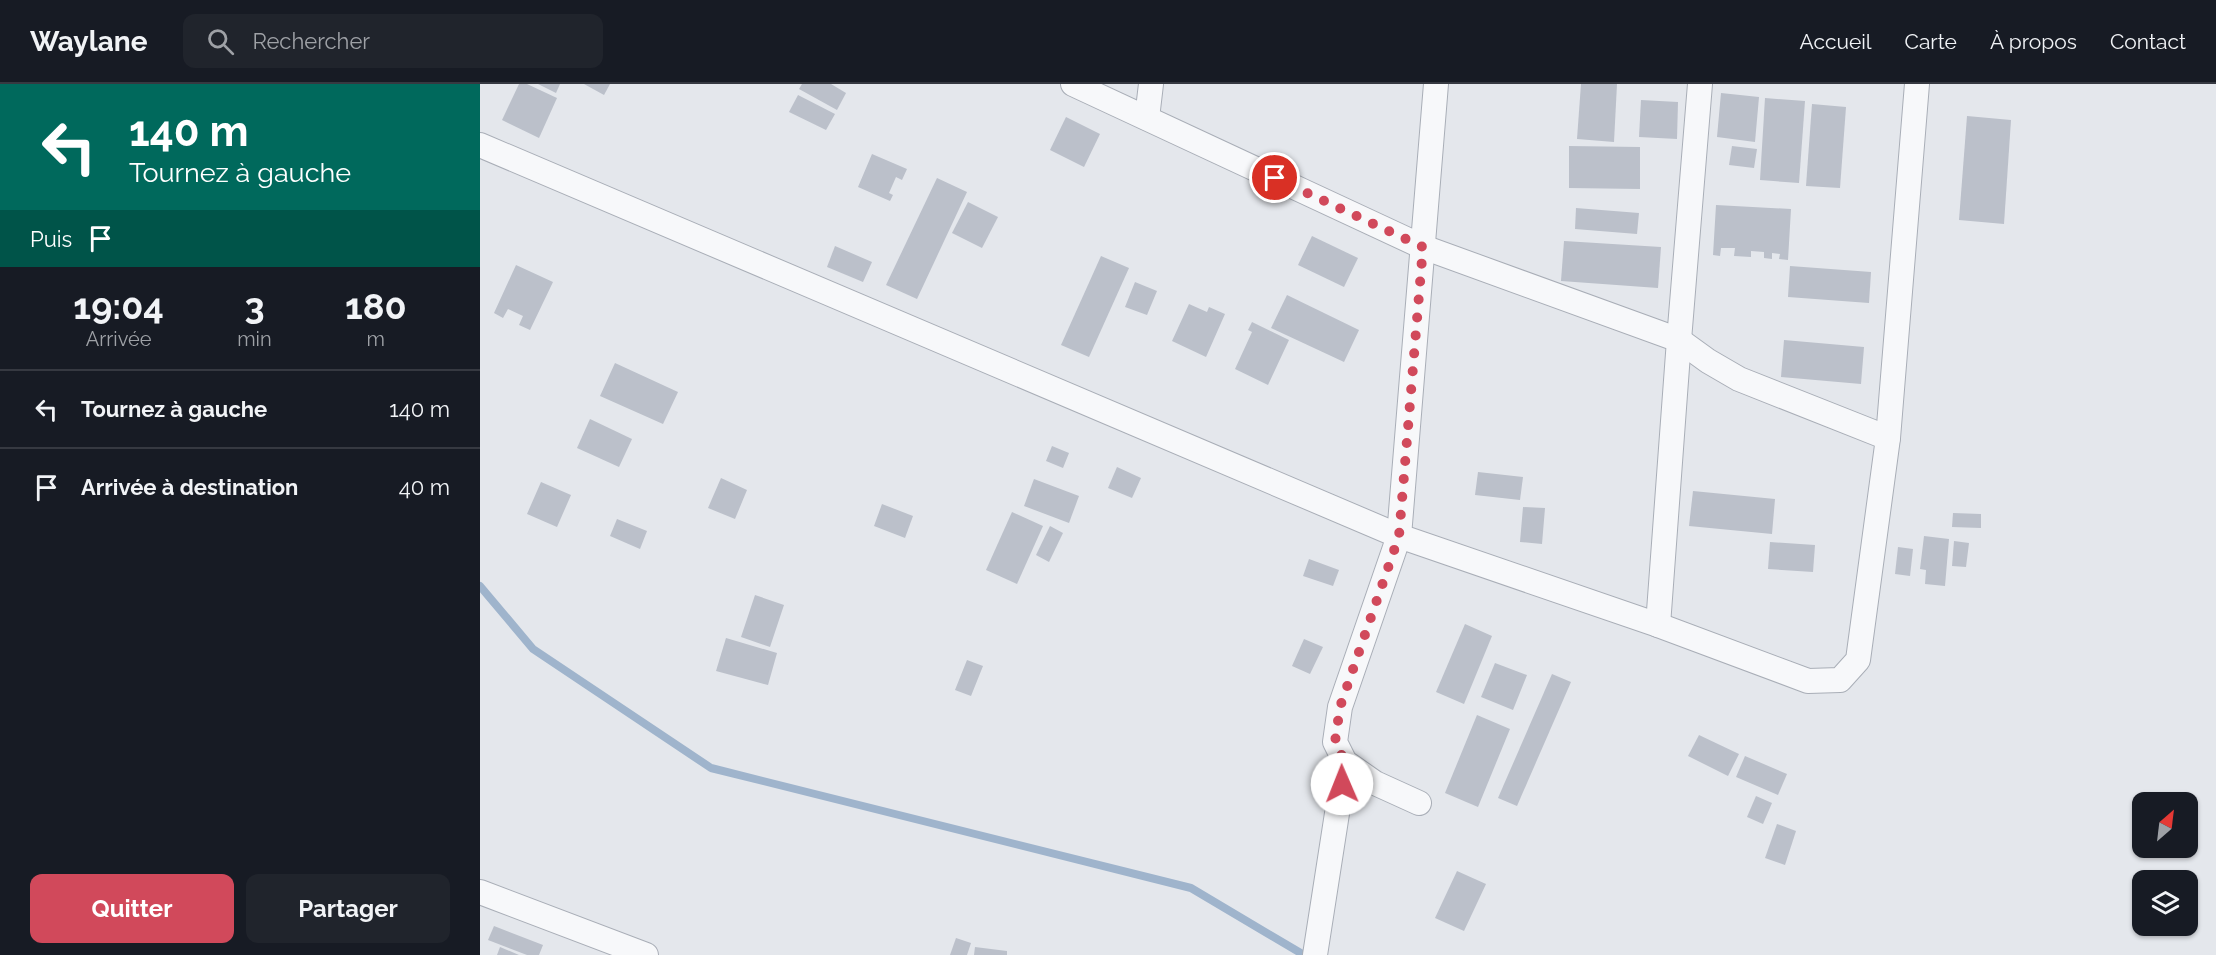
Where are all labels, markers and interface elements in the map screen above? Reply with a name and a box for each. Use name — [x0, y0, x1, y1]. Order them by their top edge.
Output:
search box — [183, 14, 603, 68]
text: Waylane — [30, 25, 147, 58]
icon: search — [204, 25, 237, 58]
text: Rechercher — [252, 28, 370, 54]
text: Accueil — [1800, 29, 1872, 54]
text: Carte — [1905, 29, 1957, 54]
text: À propos — [1990, 29, 2077, 54]
text: Contact — [2110, 29, 2186, 54]
text: 140 m — [129, 107, 249, 156]
icon: left — [30, 108, 108, 186]
pin — [1249, 152, 1300, 203]
text: Tournez à gauche — [129, 157, 351, 188]
icon: arrive — [1258, 161, 1291, 194]
icon: arrive — [84, 222, 117, 255]
text: Puis — [30, 226, 72, 252]
text: 19:04 — [73, 285, 164, 327]
text: 3 — [244, 285, 264, 327]
text: 180 — [345, 285, 407, 327]
text: Arrivée — [86, 327, 151, 351]
text: min — [237, 327, 272, 351]
text: m — [367, 327, 385, 351]
icon: left — [30, 393, 63, 426]
text: Tournez à gauche — [81, 396, 267, 422]
text: 140 m — [389, 396, 450, 422]
icon: arrive — [30, 471, 63, 504]
text: Arrivée à destination — [81, 474, 298, 500]
text: 40 m — [399, 474, 450, 500]
position arrow — [1310, 752, 1374, 816]
north arrow — [2132, 792, 2198, 858]
map controls — [2132, 792, 2198, 936]
button: layers — [2132, 870, 2198, 936]
button: Quitter — [30, 874, 234, 943]
button: Partager — [246, 874, 450, 943]

